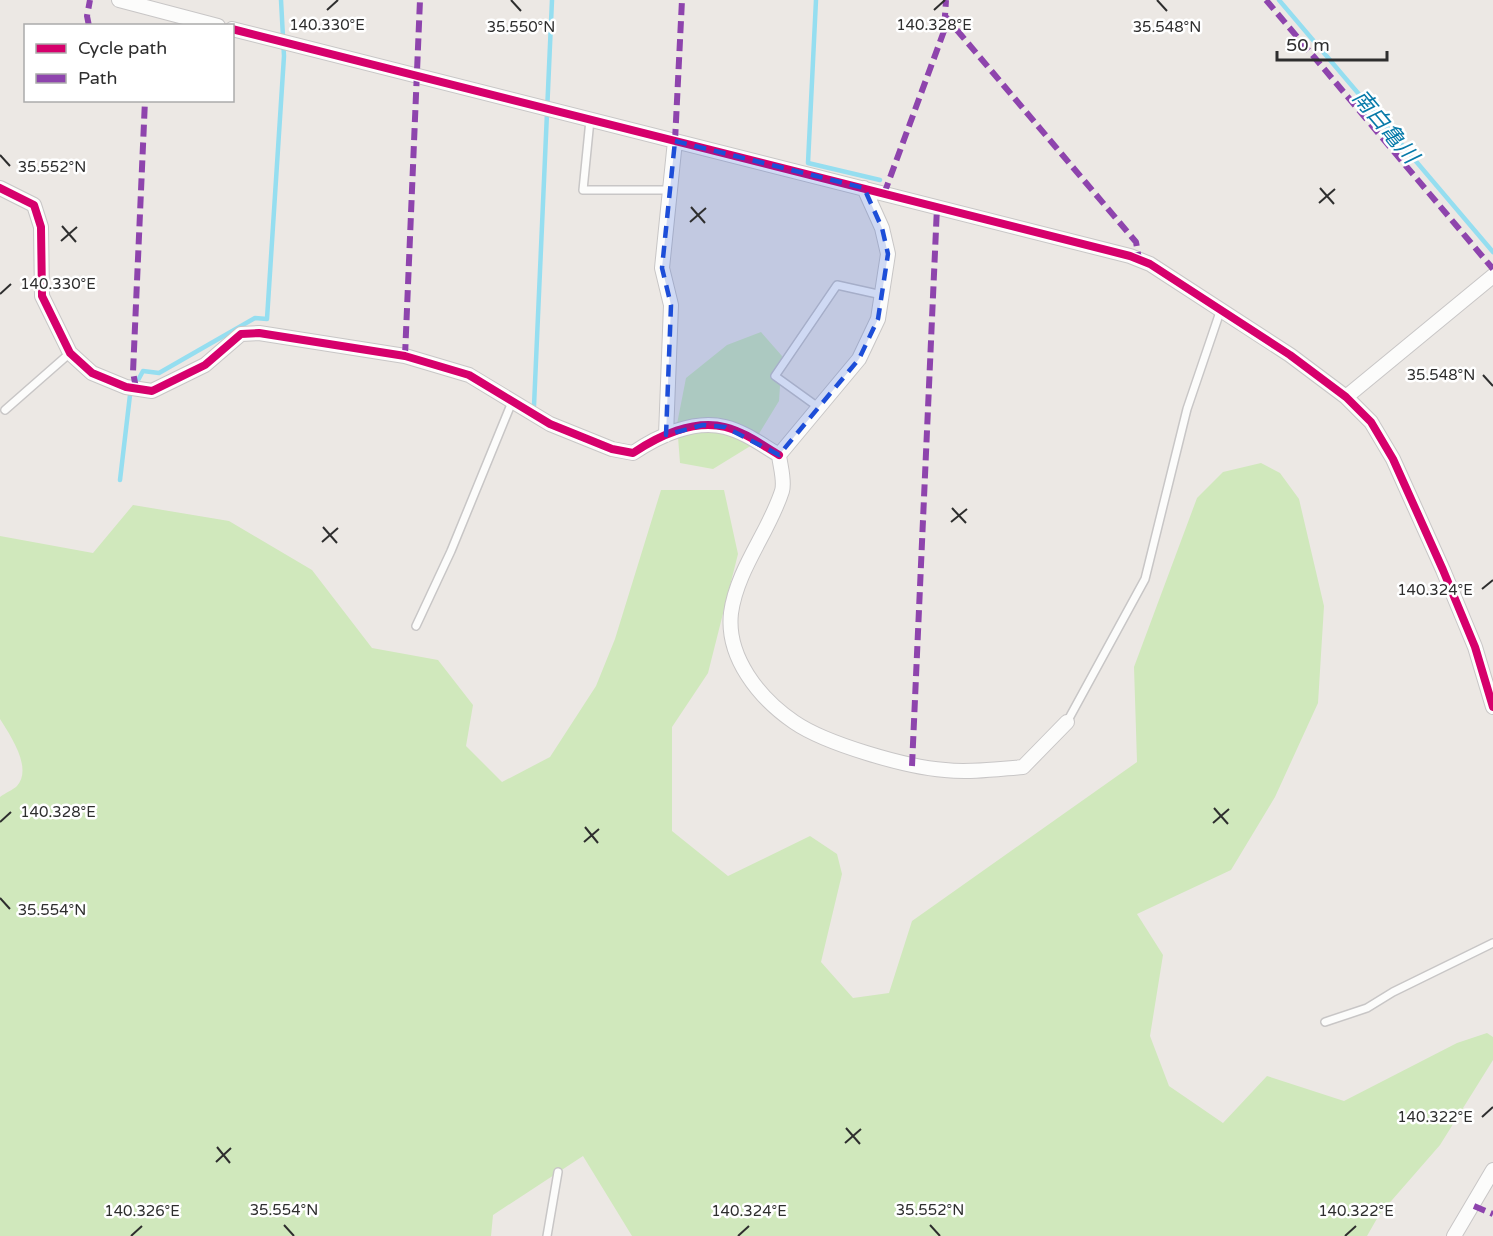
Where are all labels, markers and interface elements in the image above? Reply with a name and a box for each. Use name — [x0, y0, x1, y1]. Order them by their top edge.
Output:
text: 140.330°E — [289, 16, 365, 34]
text: 140.328°E — [896, 16, 972, 34]
text: 35.550°N — [487, 18, 555, 36]
text: 35.548°N — [1133, 18, 1201, 36]
legend — [24, 24, 234, 102]
scale bar — [1277, 24, 1386, 62]
text: 50 m — [1286, 34, 1330, 56]
text: Cycle path — [78, 37, 167, 59]
text: Path — [78, 67, 117, 89]
water label: 南白亀川 — [1347, 85, 1425, 170]
text: 35.552°N — [18, 158, 86, 176]
text: 140.330°E — [20, 275, 96, 293]
text: 35.548°N — [1407, 366, 1475, 384]
text: 140.324°E — [1397, 581, 1473, 599]
text: 140.328°E — [20, 803, 96, 821]
text: 35.554°N — [18, 901, 86, 919]
text: 140.322°E — [1397, 1108, 1473, 1126]
text: 35.554°N — [250, 1201, 318, 1219]
text: 35.552°N — [896, 1201, 964, 1219]
text: 140.326°E — [104, 1202, 180, 1220]
text: 140.324°E — [711, 1202, 787, 1220]
text: 140.322°E — [1318, 1202, 1394, 1220]

